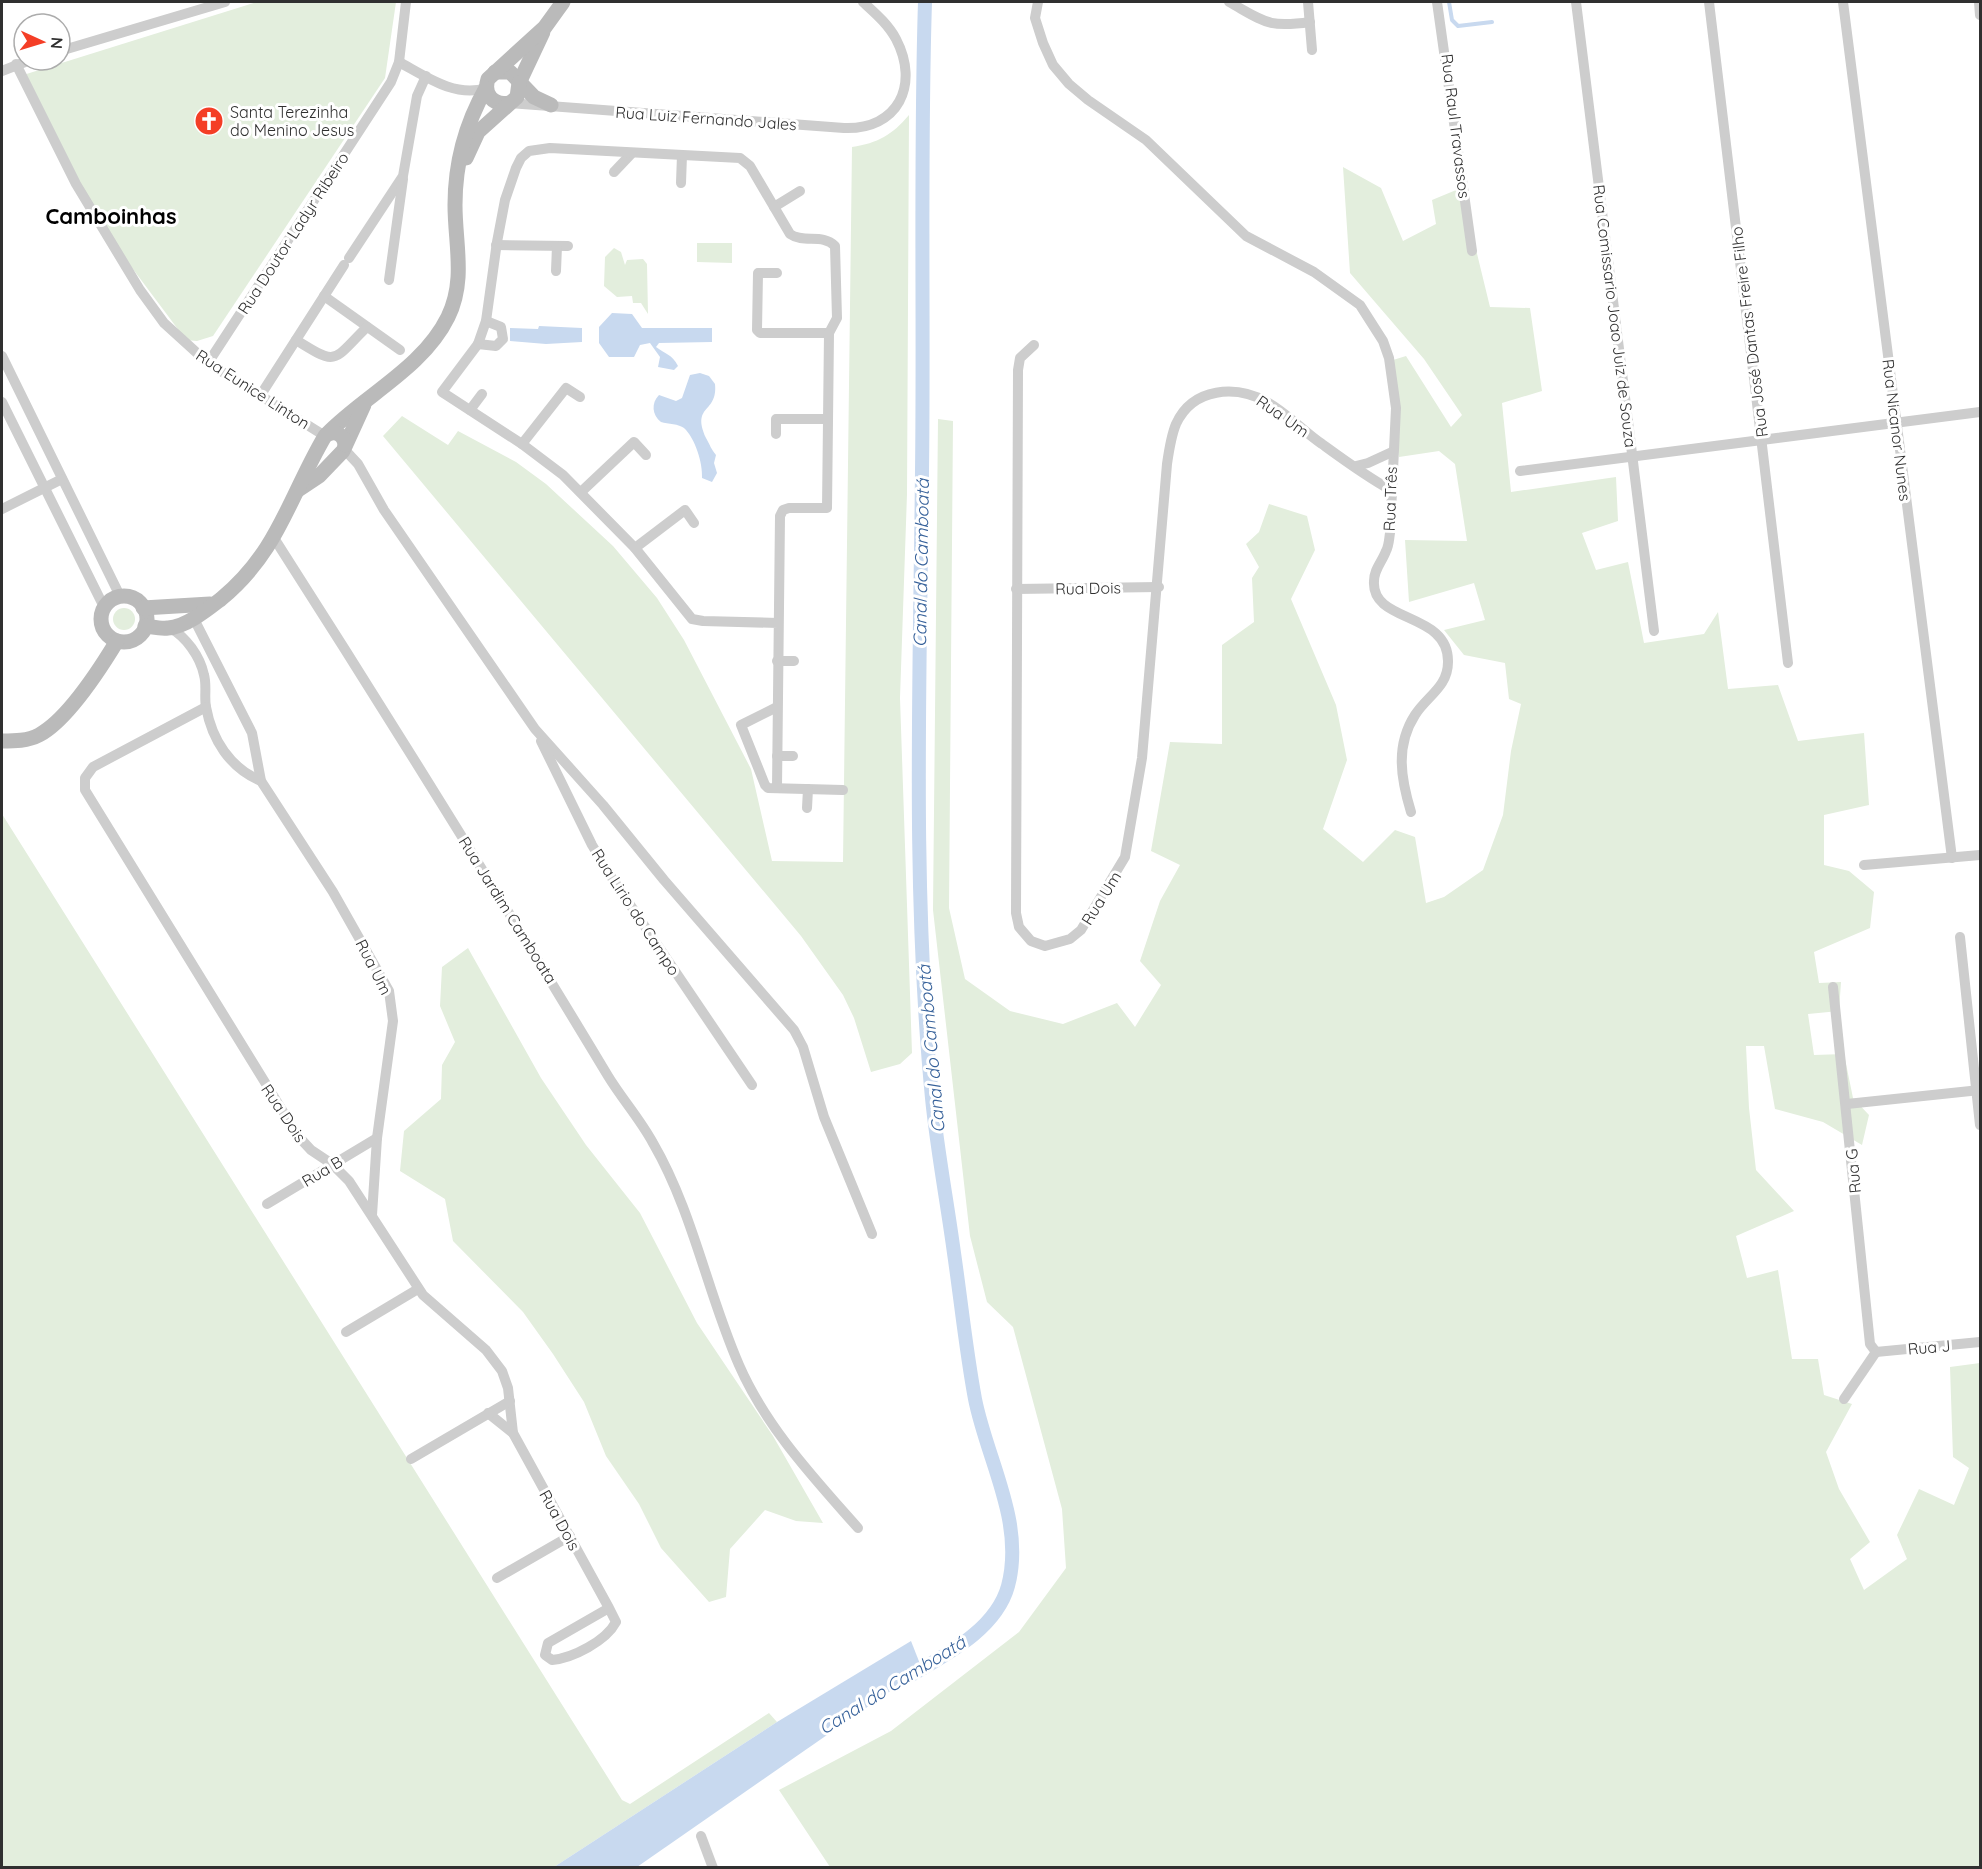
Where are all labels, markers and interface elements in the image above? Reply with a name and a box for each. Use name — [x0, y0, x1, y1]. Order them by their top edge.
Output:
north arrow — [12, 12, 72, 72]
text: N — [47, 36, 67, 50]
street label: Rua Raul Travassos — [1437, 52, 1475, 200]
place label: Santa Terezinha do Menino Jesus — [230, 102, 354, 140]
street label: Rua Luiz Fernando Jales — [615, 102, 797, 134]
church icon: Santa Terezinha do Menino Jesus — [193, 105, 225, 137]
street label: Rua Doutor Ladyr Ribeiro — [233, 148, 353, 318]
street label: Rua Comissario Joao Juiz de Souza — [1589, 183, 1641, 449]
district label: Camboinhas — [45, 202, 177, 230]
street label: Rua José Dantas Freire Filho — [1726, 225, 1772, 439]
street label: Rua Eunice Linton — [192, 345, 314, 433]
street label: Rua Nicanor Nunes — [1878, 358, 1916, 502]
street label: Rua Um — [1253, 391, 1313, 441]
street label: Rua Três — [1379, 466, 1401, 532]
water label: Canal do Camboatá — [908, 477, 934, 647]
street label: Rua Dois — [1055, 577, 1121, 599]
street label: Rua Jardim Camboata — [455, 833, 561, 987]
street label: Rua Lirio do Campo — [588, 845, 684, 979]
street label: Rua Um — [1077, 867, 1125, 929]
street label: Rua Um — [352, 936, 396, 998]
water label: Canal do Camboatá — [912, 963, 950, 1134]
street label: Rua Dois — [257, 1080, 311, 1146]
street label: Rua G — [1841, 1148, 1865, 1194]
street label: Rua B — [298, 1151, 346, 1191]
street label: Rua J — [1907, 1335, 1951, 1359]
street label: Rua Dois — [535, 1486, 585, 1554]
water label: Canal do Camboatá — [814, 1630, 970, 1739]

